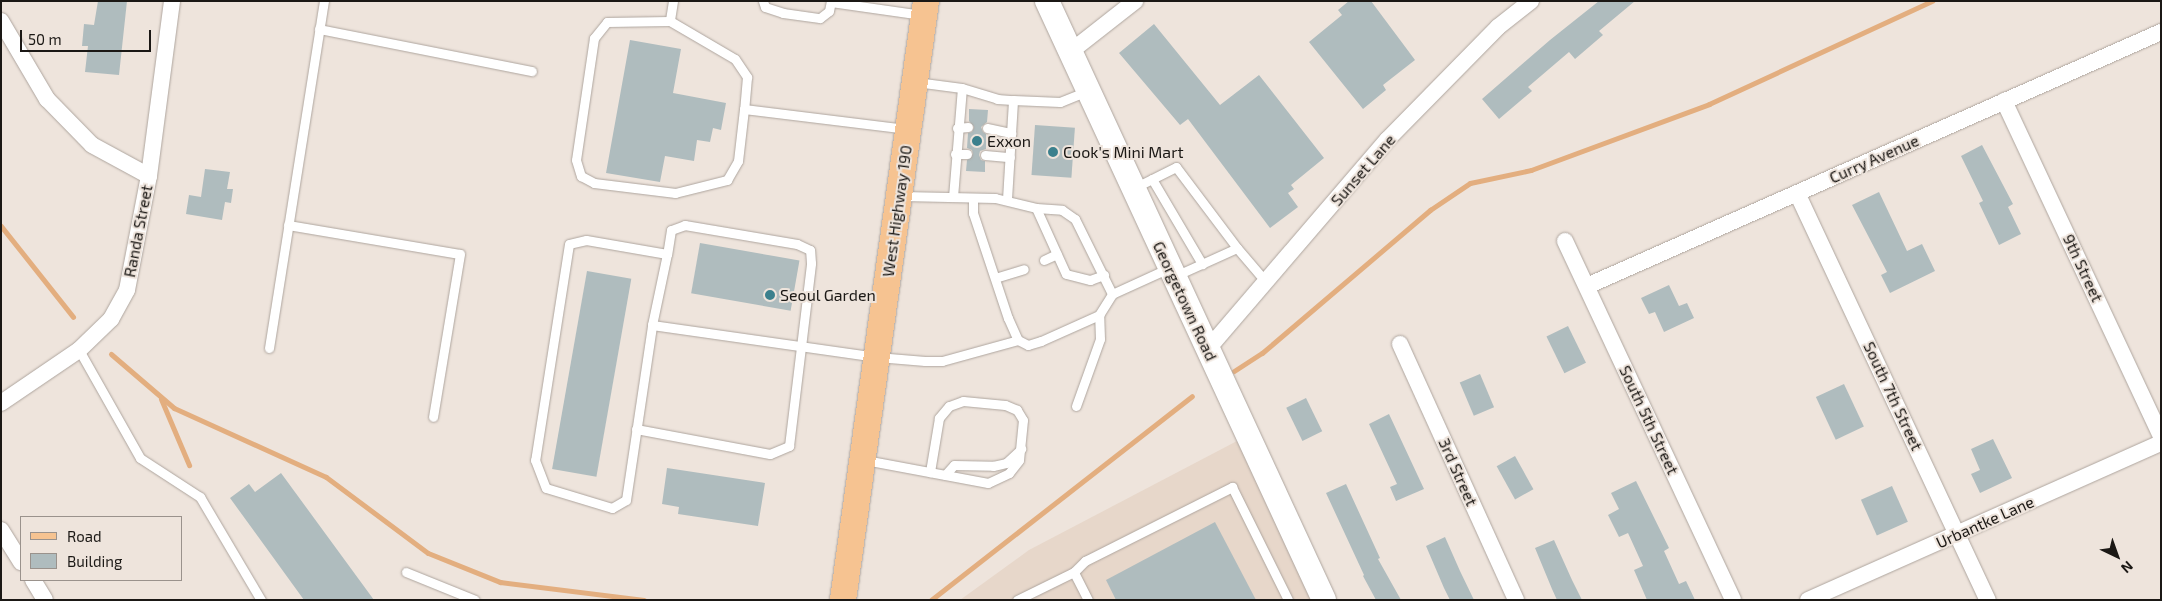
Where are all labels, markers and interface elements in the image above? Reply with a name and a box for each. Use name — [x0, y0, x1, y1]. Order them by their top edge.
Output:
scale bar — [22, 20, 154, 52]
text: 50 m — [28, 30, 62, 48]
street label: Sunset Lane — [1327, 130, 1399, 210]
place label: Exxon — [987, 131, 1031, 151]
street label: Curry Avenue — [1826, 131, 1922, 187]
marker: Exxon — [971, 135, 983, 147]
place label: Cook's Mini Mart — [1063, 142, 1184, 162]
street label: West Highway 190 — [878, 144, 916, 278]
marker: Cook's Mini Mart — [1047, 146, 1059, 158]
street label: Randa Street — [120, 183, 156, 279]
street label: 9th Street — [2059, 231, 2107, 305]
street label: Georgetown Road — [1149, 238, 1221, 364]
place label: Seoul Garden — [780, 285, 876, 305]
marker: Seoul Garden — [764, 289, 776, 301]
street label: South 7th Street — [1859, 339, 1927, 453]
street label: South 5th Street — [1615, 362, 1683, 478]
street label: 3rd Street — [1435, 435, 1481, 509]
street label: Urbantke Lane — [1933, 492, 2037, 552]
legend — [20, 516, 182, 581]
text: Road — [67, 527, 102, 545]
north arrow — [2092, 531, 2142, 581]
text: Building — [67, 552, 122, 570]
text: N — [2118, 558, 2137, 577]

